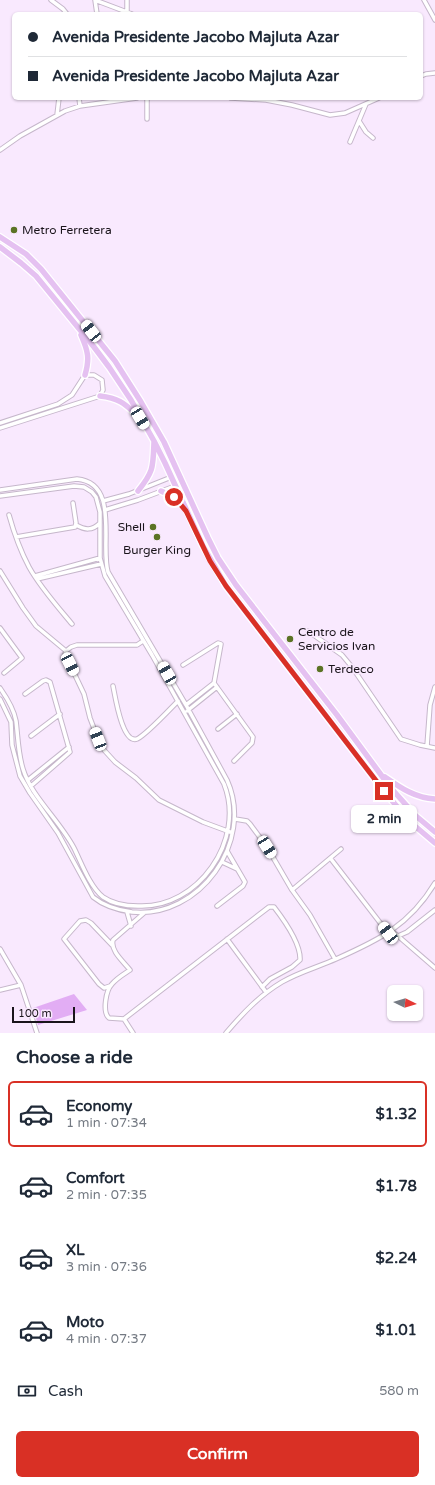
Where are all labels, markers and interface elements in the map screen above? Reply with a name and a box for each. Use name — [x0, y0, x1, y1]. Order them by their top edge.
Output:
text: Avenida Presidente Jacobo Majluta Azar — [52, 28, 339, 46]
text: Avenida Presidente Jacobo Majluta Azar — [52, 67, 339, 85]
place label: Metro Ferretera — [22, 223, 112, 237]
marker: Metro Ferretera — [9, 225, 19, 235]
car — [79, 318, 103, 344]
car — [129, 405, 151, 431]
route start — [165, 488, 183, 506]
place label: Shell — [118, 520, 145, 534]
marker: Shell — [148, 522, 158, 532]
marker: Burger King — [152, 532, 162, 542]
place label: Burger King — [123, 543, 191, 557]
place label: Centro de Servicios Ivan — [298, 625, 375, 653]
marker: Centro de Servicios Ivan — [285, 634, 295, 644]
car — [59, 651, 81, 677]
car — [156, 660, 178, 686]
place label: Terdeco — [328, 662, 374, 676]
marker: Terdeco — [315, 664, 325, 674]
car — [88, 726, 108, 752]
route end — [375, 782, 393, 800]
callout: 2 min — [351, 805, 417, 833]
text: 2 min — [367, 811, 401, 827]
car — [256, 834, 278, 860]
car — [376, 920, 400, 946]
north arrow — [387, 985, 423, 1021]
map controls — [387, 985, 423, 1021]
scale bar — [12, 1005, 75, 1024]
text: 100 m — [18, 1007, 52, 1020]
text: Choose a ride — [16, 1046, 133, 1068]
icon: car — [18, 1096, 54, 1132]
text: Economy — [66, 1097, 132, 1115]
text: $1.32 — [376, 1105, 417, 1123]
text: 1 min · 07:34 — [66, 1115, 147, 1131]
icon: car — [18, 1168, 54, 1204]
text: Comfort — [66, 1169, 125, 1187]
text: $1.78 — [376, 1177, 417, 1195]
text: 2 min · 07:35 — [66, 1187, 147, 1203]
icon: car — [18, 1240, 54, 1276]
text: XL — [66, 1241, 85, 1259]
text: $2.24 — [376, 1249, 417, 1267]
text: 3 min · 07:36 — [66, 1259, 147, 1275]
icon: car — [18, 1312, 54, 1348]
text: Moto — [66, 1313, 104, 1331]
text: $1.01 — [376, 1321, 417, 1339]
text: 4 min · 07:37 — [66, 1331, 147, 1347]
icon: cash — [16, 1380, 38, 1402]
text: Cash — [48, 1382, 83, 1400]
text: 580 m — [379, 1383, 419, 1399]
button: Confirm — [16, 1431, 419, 1477]

